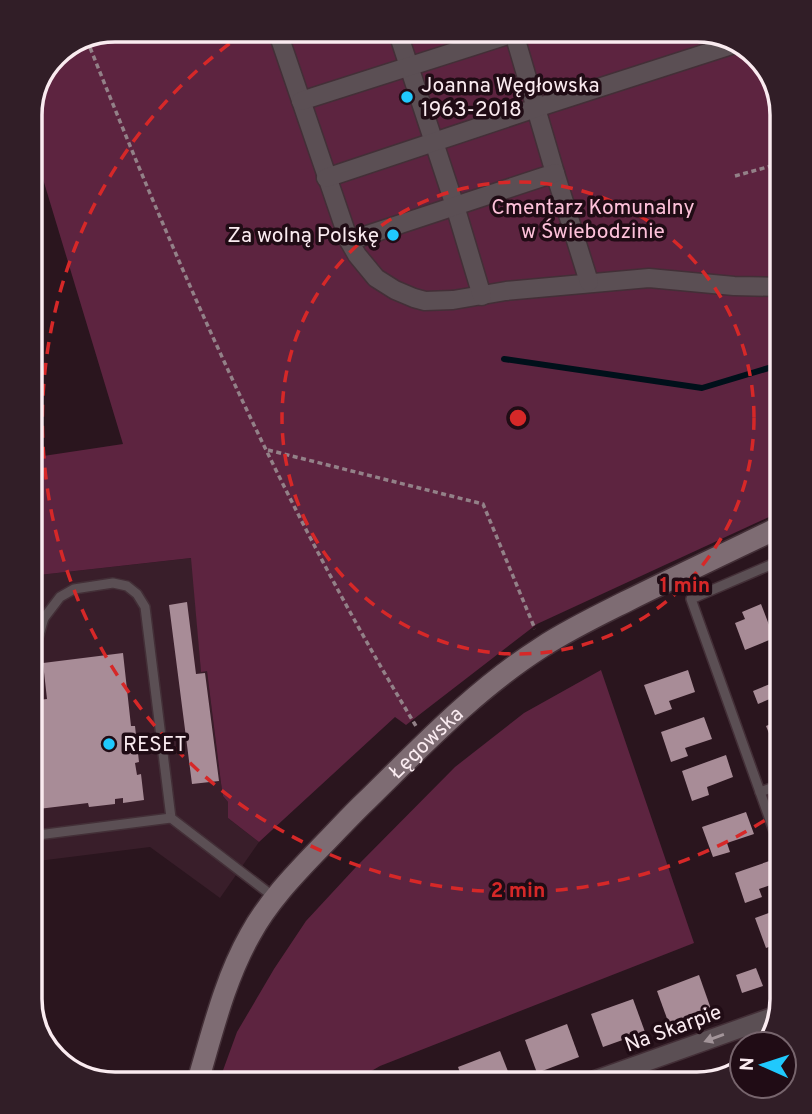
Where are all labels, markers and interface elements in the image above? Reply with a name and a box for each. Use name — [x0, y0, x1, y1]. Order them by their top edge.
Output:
place label: Joanna Węgłowska 1963-2018 — [421, 73, 600, 124]
marker: Joanna Węgłowska 1963-2018 — [399, 89, 415, 105]
park label: Cmentarz Komunalny w Świebodzinie — [491, 195, 695, 246]
place label: Za wolną Polskę — [227, 223, 379, 250]
marker: Za wolną Polskę — [385, 227, 401, 243]
centre of rings — [506, 406, 530, 430]
text: 1 min — [660, 573, 710, 600]
street label: Łęgowska — [384, 702, 470, 786]
place label: RESET — [123, 732, 187, 759]
marker: RESET — [101, 736, 117, 752]
text: 2 min — [491, 878, 545, 905]
street label: Na Skarpie — [621, 999, 726, 1059]
north arrow — [728, 1030, 798, 1100]
one-way arrow — [703, 1033, 724, 1044]
text: N — [736, 1057, 760, 1072]

